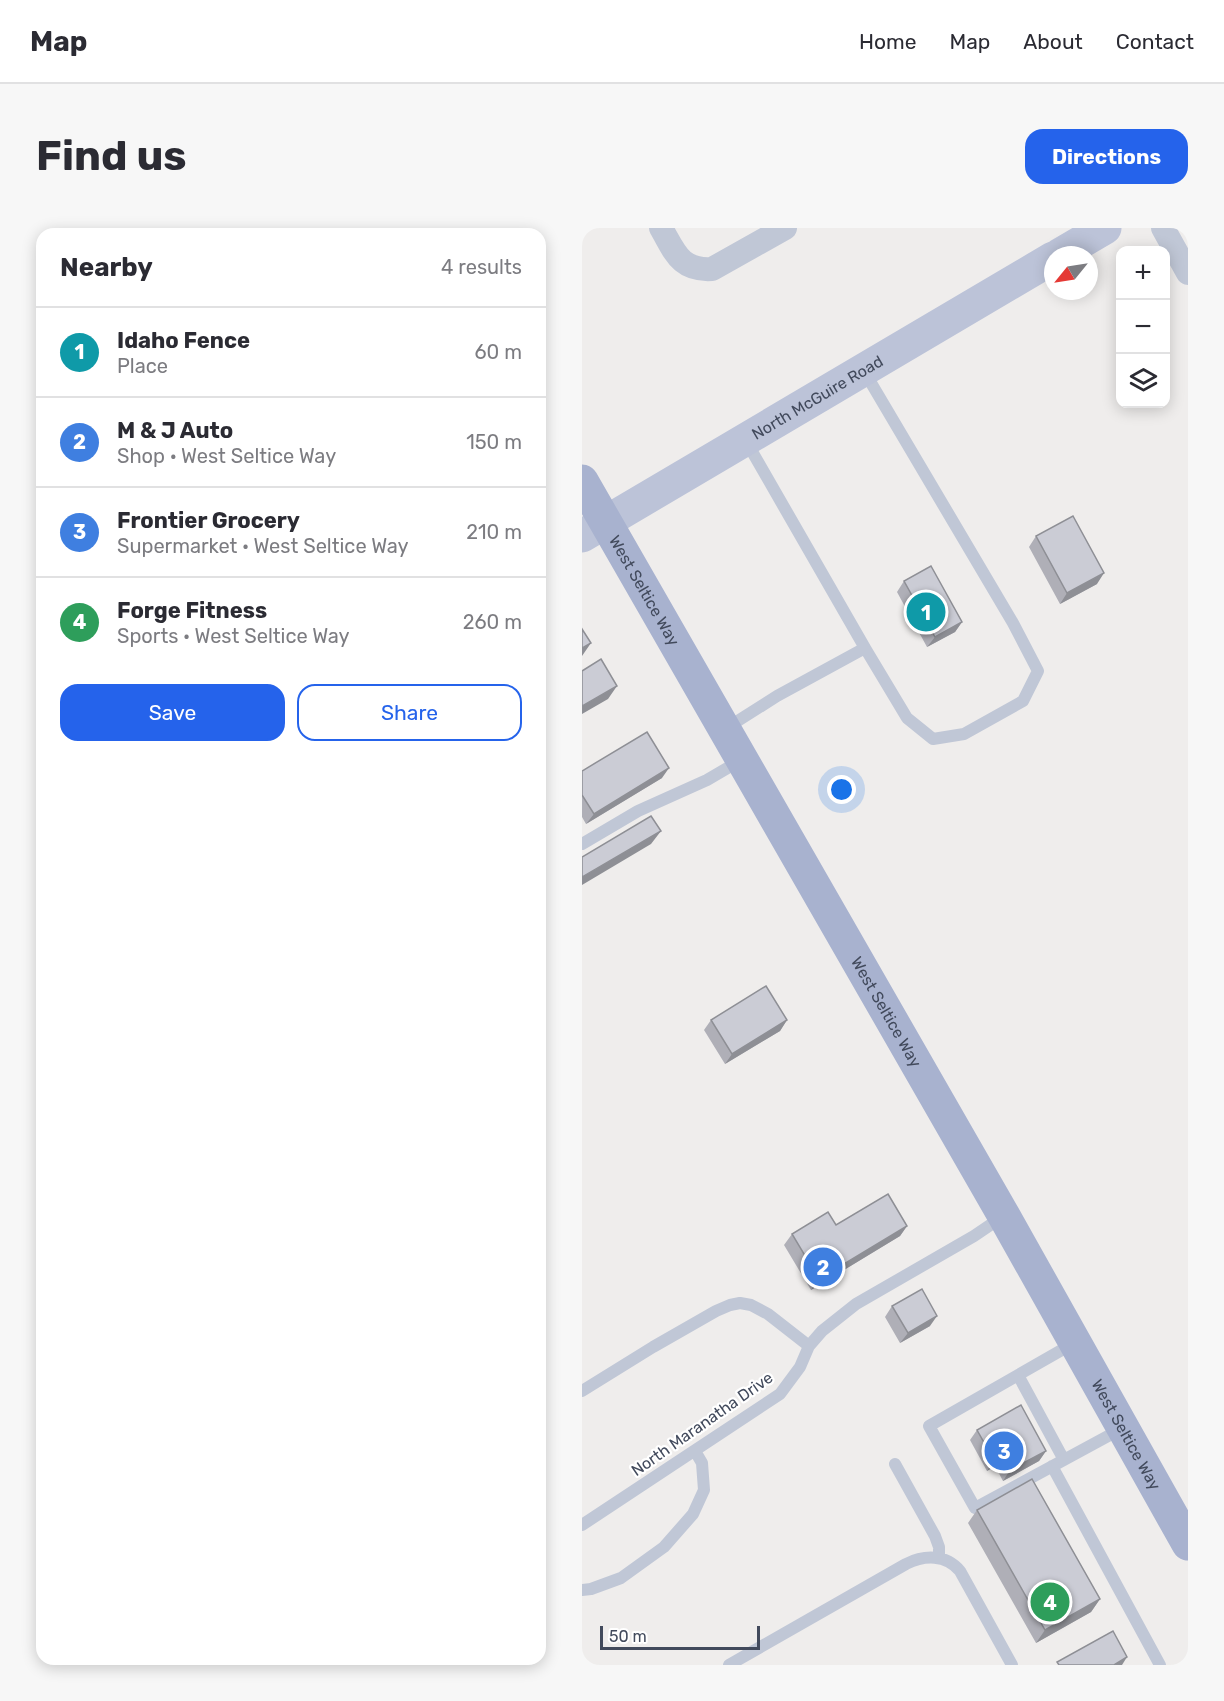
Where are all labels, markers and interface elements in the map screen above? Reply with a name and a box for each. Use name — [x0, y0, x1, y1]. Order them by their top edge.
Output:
text: Map — [30, 25, 87, 58]
text: Home — [859, 29, 916, 54]
text: Map — [949, 29, 990, 54]
text: About — [1023, 29, 1083, 54]
text: Contact — [1116, 29, 1194, 54]
button: Directions — [1025, 129, 1188, 184]
text: Find us — [36, 131, 187, 181]
north arrow — [1044, 246, 1098, 300]
map controls — [1116, 246, 1170, 408]
button: + — [1116, 246, 1170, 300]
text: Nearby — [60, 252, 153, 283]
text: 4 results — [441, 255, 522, 279]
button: − — [1116, 300, 1170, 354]
text: Idaho Fence — [117, 327, 250, 354]
text: 1 — [75, 340, 84, 364]
text: 60 m — [475, 340, 522, 364]
street label: North McGuire Road — [748, 351, 886, 443]
text: Place — [117, 354, 168, 378]
button: layers — [1116, 354, 1170, 408]
text: M & J Auto — [117, 417, 233, 444]
text: 2 — [73, 430, 86, 454]
text: 150 m — [466, 430, 522, 454]
text: Shop · West Seltice Way — [117, 444, 336, 468]
text: Frontier Grocery — [117, 507, 300, 534]
text: 3 — [73, 520, 86, 544]
text: 210 m — [466, 520, 522, 544]
street label: West Seltice Way — [606, 532, 684, 649]
text: Supermarket · West Seltice Way — [117, 534, 409, 558]
pin: 1 — [906, 590, 946, 634]
text: Forge Fitness — [117, 597, 267, 624]
text: 4 — [73, 610, 86, 634]
text: 260 m — [463, 610, 522, 634]
text: Sports · West Seltice Way — [117, 624, 350, 648]
button: Save — [60, 684, 285, 741]
button: Share — [297, 684, 522, 741]
your location — [827, 775, 856, 804]
street label: West Seltice Way — [848, 953, 926, 1070]
pin: 2 — [804, 1244, 842, 1290]
street label: North Maranatha Drive — [628, 1368, 776, 1480]
street label: West Seltice Way — [1088, 1376, 1165, 1493]
pin: 3 — [984, 1428, 1024, 1474]
pin: 4 — [1030, 1580, 1070, 1624]
scale bar — [600, 1623, 760, 1650]
text: 50 m — [609, 1627, 647, 1646]

